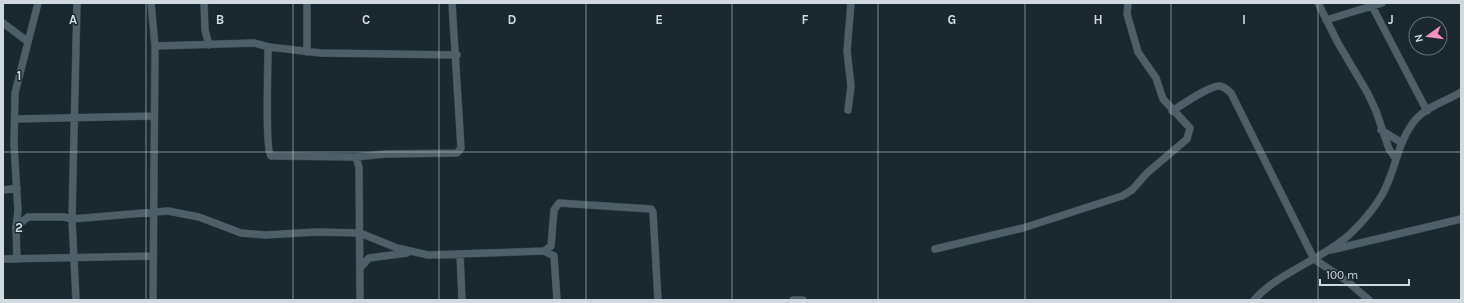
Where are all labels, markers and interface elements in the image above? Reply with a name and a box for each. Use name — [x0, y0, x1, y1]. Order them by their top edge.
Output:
text: A — [69, 12, 77, 27]
text: B — [216, 12, 224, 27]
text: C — [362, 12, 370, 27]
text: D — [508, 12, 517, 27]
text: E — [655, 12, 663, 27]
text: F — [801, 12, 809, 27]
text: G — [948, 12, 956, 27]
text: H — [1093, 12, 1103, 27]
text: I — [1242, 12, 1246, 27]
text: J — [1388, 12, 1394, 27]
north arrow — [1408, 16, 1448, 56]
text: N — [1412, 33, 1426, 44]
text: 1 — [17, 68, 21, 83]
text: 2 — [15, 220, 23, 235]
scale bar — [1320, 261, 1409, 287]
text: 100 m — [1326, 268, 1358, 282]

